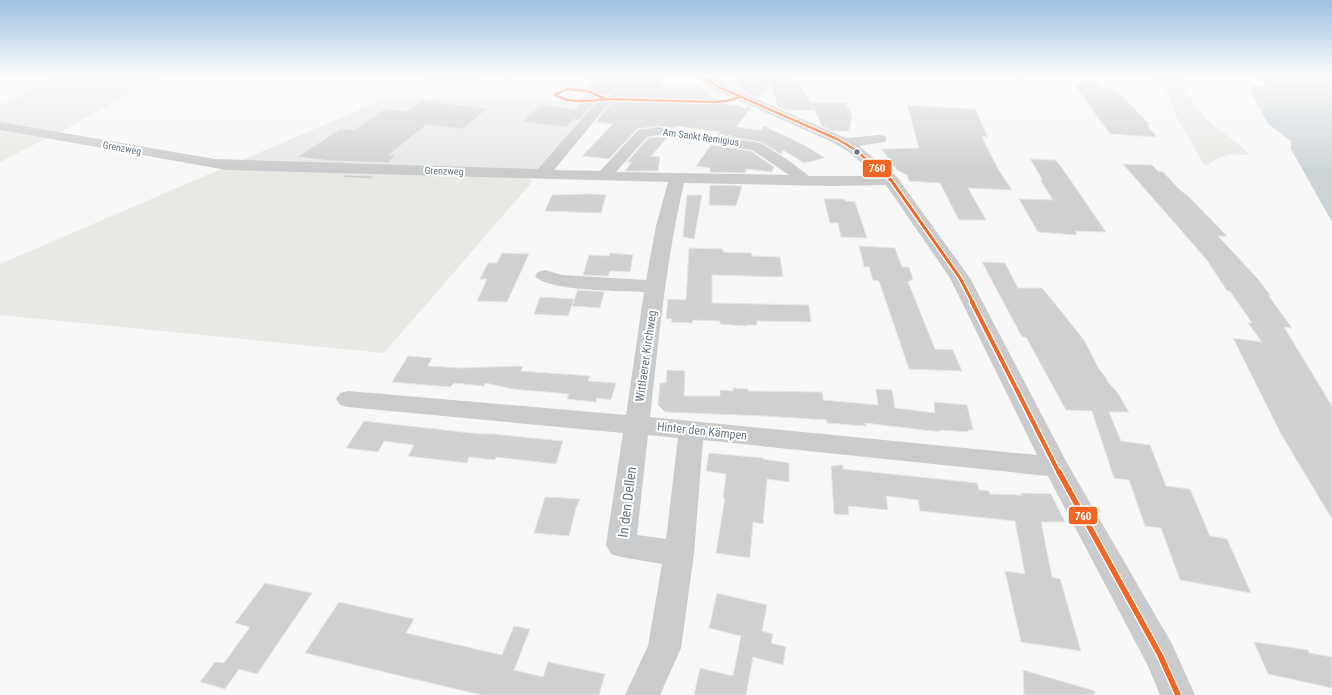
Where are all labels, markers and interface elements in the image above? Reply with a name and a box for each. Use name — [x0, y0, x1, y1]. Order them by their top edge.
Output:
street label: Am Sankt Remigius — [662, 126, 740, 148]
street label: Grenzweg — [102, 139, 142, 157]
unlabelled marker — [852, 147, 862, 157]
line badge: 760 — [862, 159, 892, 178]
text: 760 — [869, 162, 886, 175]
street label: Grenzweg — [424, 165, 464, 177]
street label: Wittlaerer Kirchweg — [633, 309, 659, 403]
street label: Hinter den Kämpen — [656, 419, 748, 443]
street label: In den Dellen — [615, 466, 639, 538]
line badge: 760 — [1068, 506, 1098, 525]
text: 760 — [1075, 510, 1092, 523]

